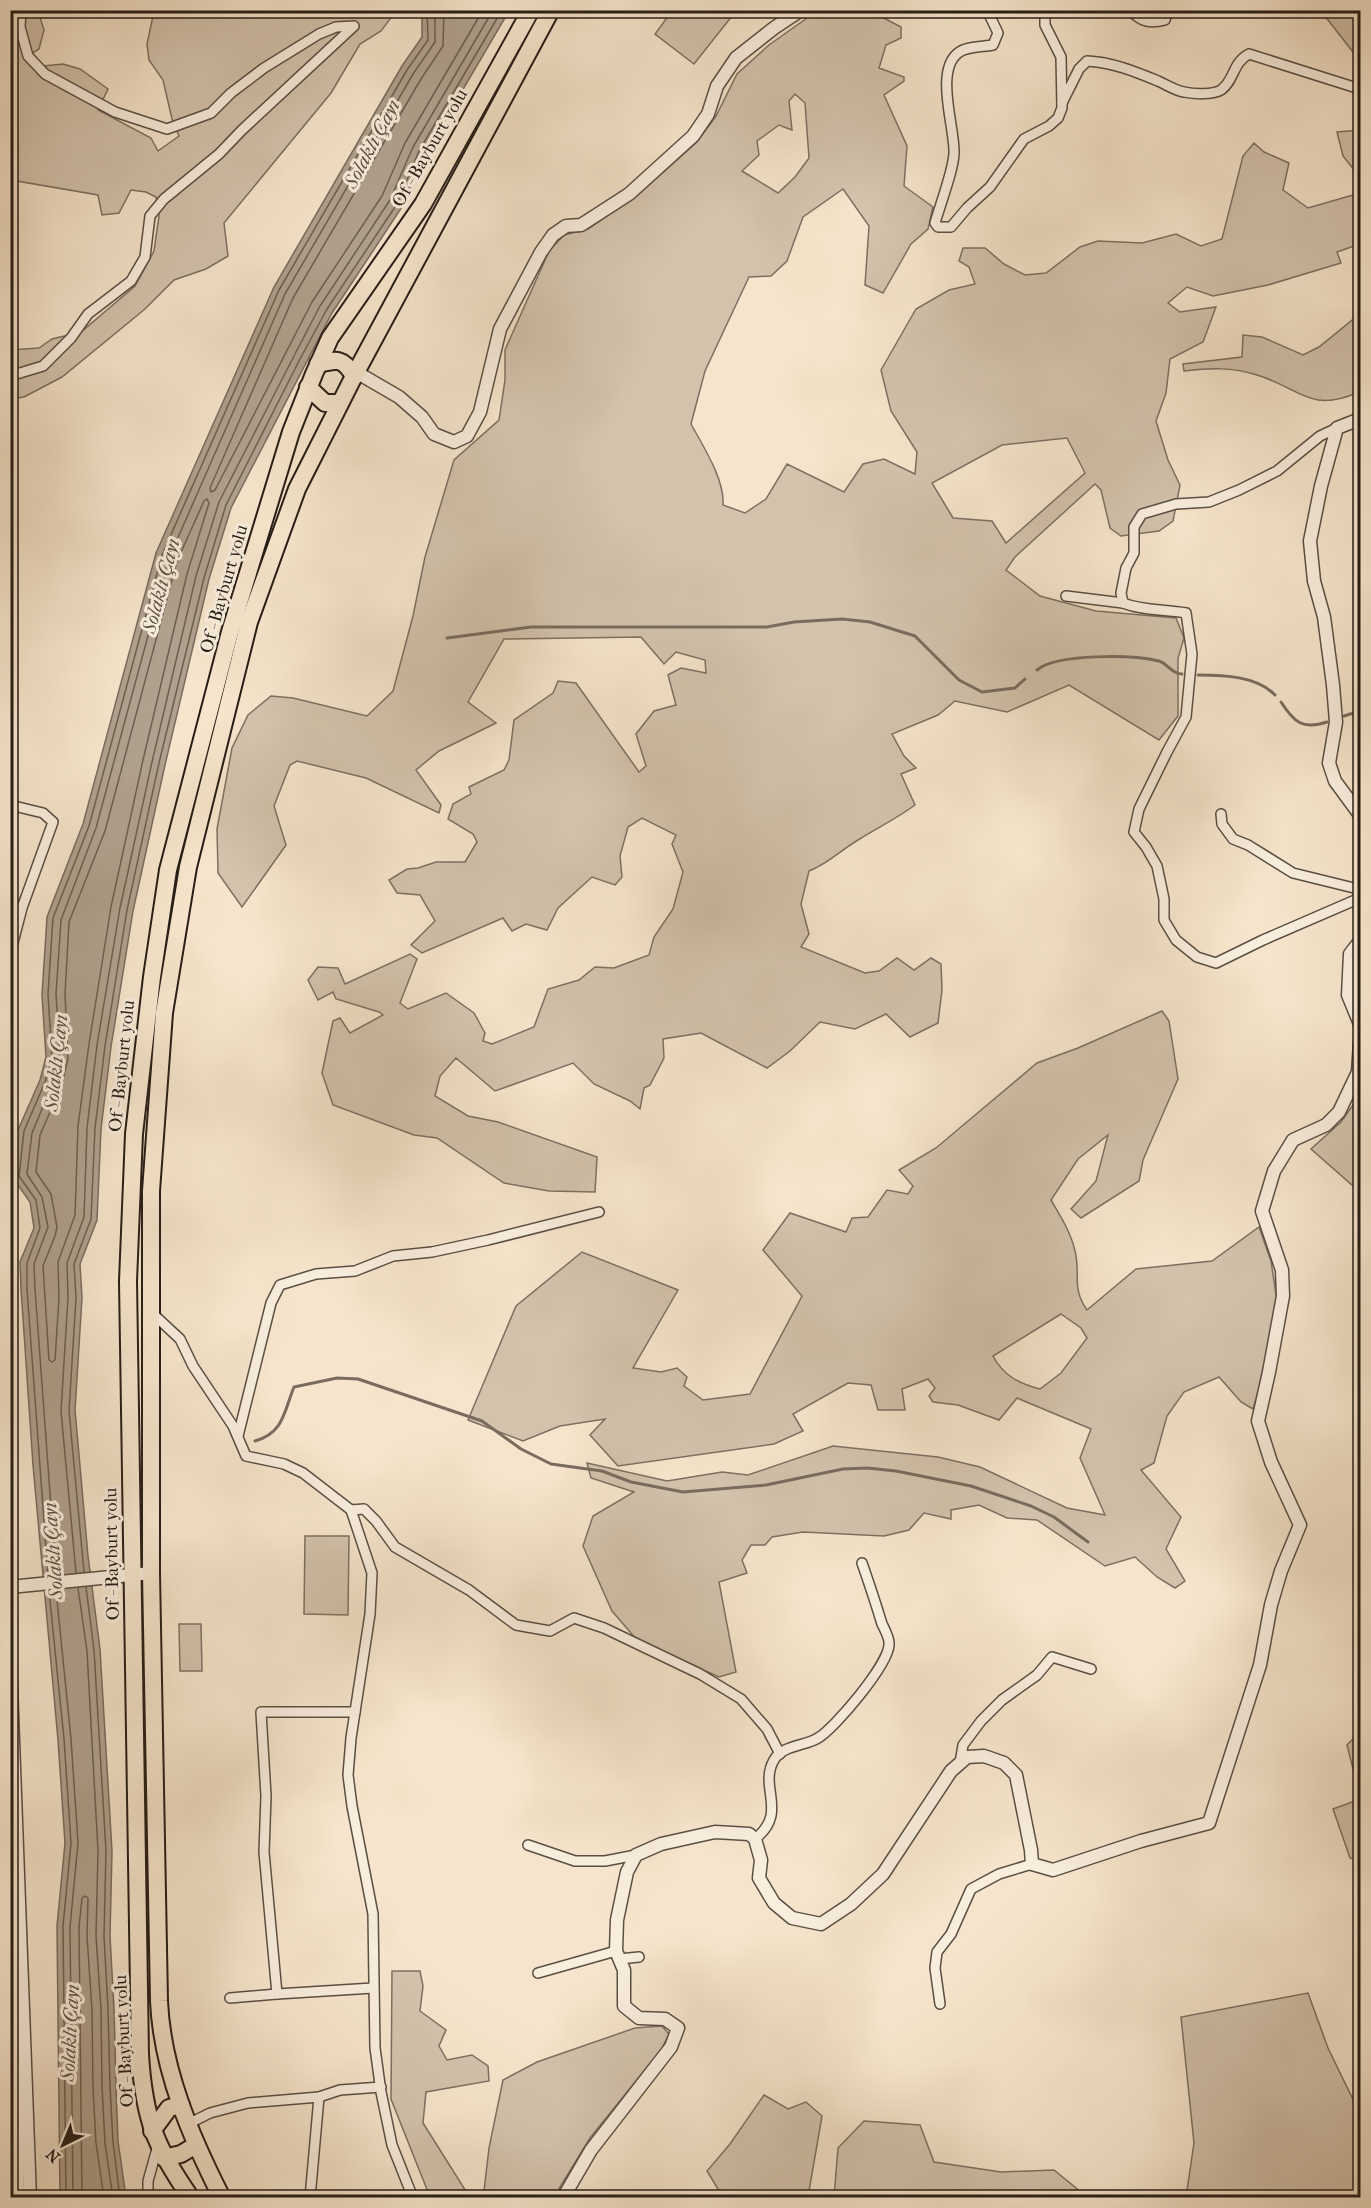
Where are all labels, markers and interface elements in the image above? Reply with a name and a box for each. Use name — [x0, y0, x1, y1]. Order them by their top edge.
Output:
street label: Of - Bayburt yolu — [388, 85, 472, 211]
water label: Solaklı Çayı — [339, 95, 405, 193]
street label: Of - Bayburt yolu — [196, 522, 252, 656]
water label: Solaklı Çayı — [137, 536, 185, 637]
street label: Of - Bayburt yolu — [105, 999, 139, 1133]
water label: Solaklı Çayı — [39, 1013, 73, 1114]
street label: Of - Bayburt yolu — [100, 1487, 124, 1621]
water label: Solaklı Çayı — [38, 1501, 68, 1601]
street label: Of - Bayburt yolu — [110, 1974, 138, 2108]
water label: Solaklı Çayı — [56, 1984, 84, 2083]
north arrow — [33, 2115, 93, 2175]
text: N — [42, 2144, 64, 2167]

